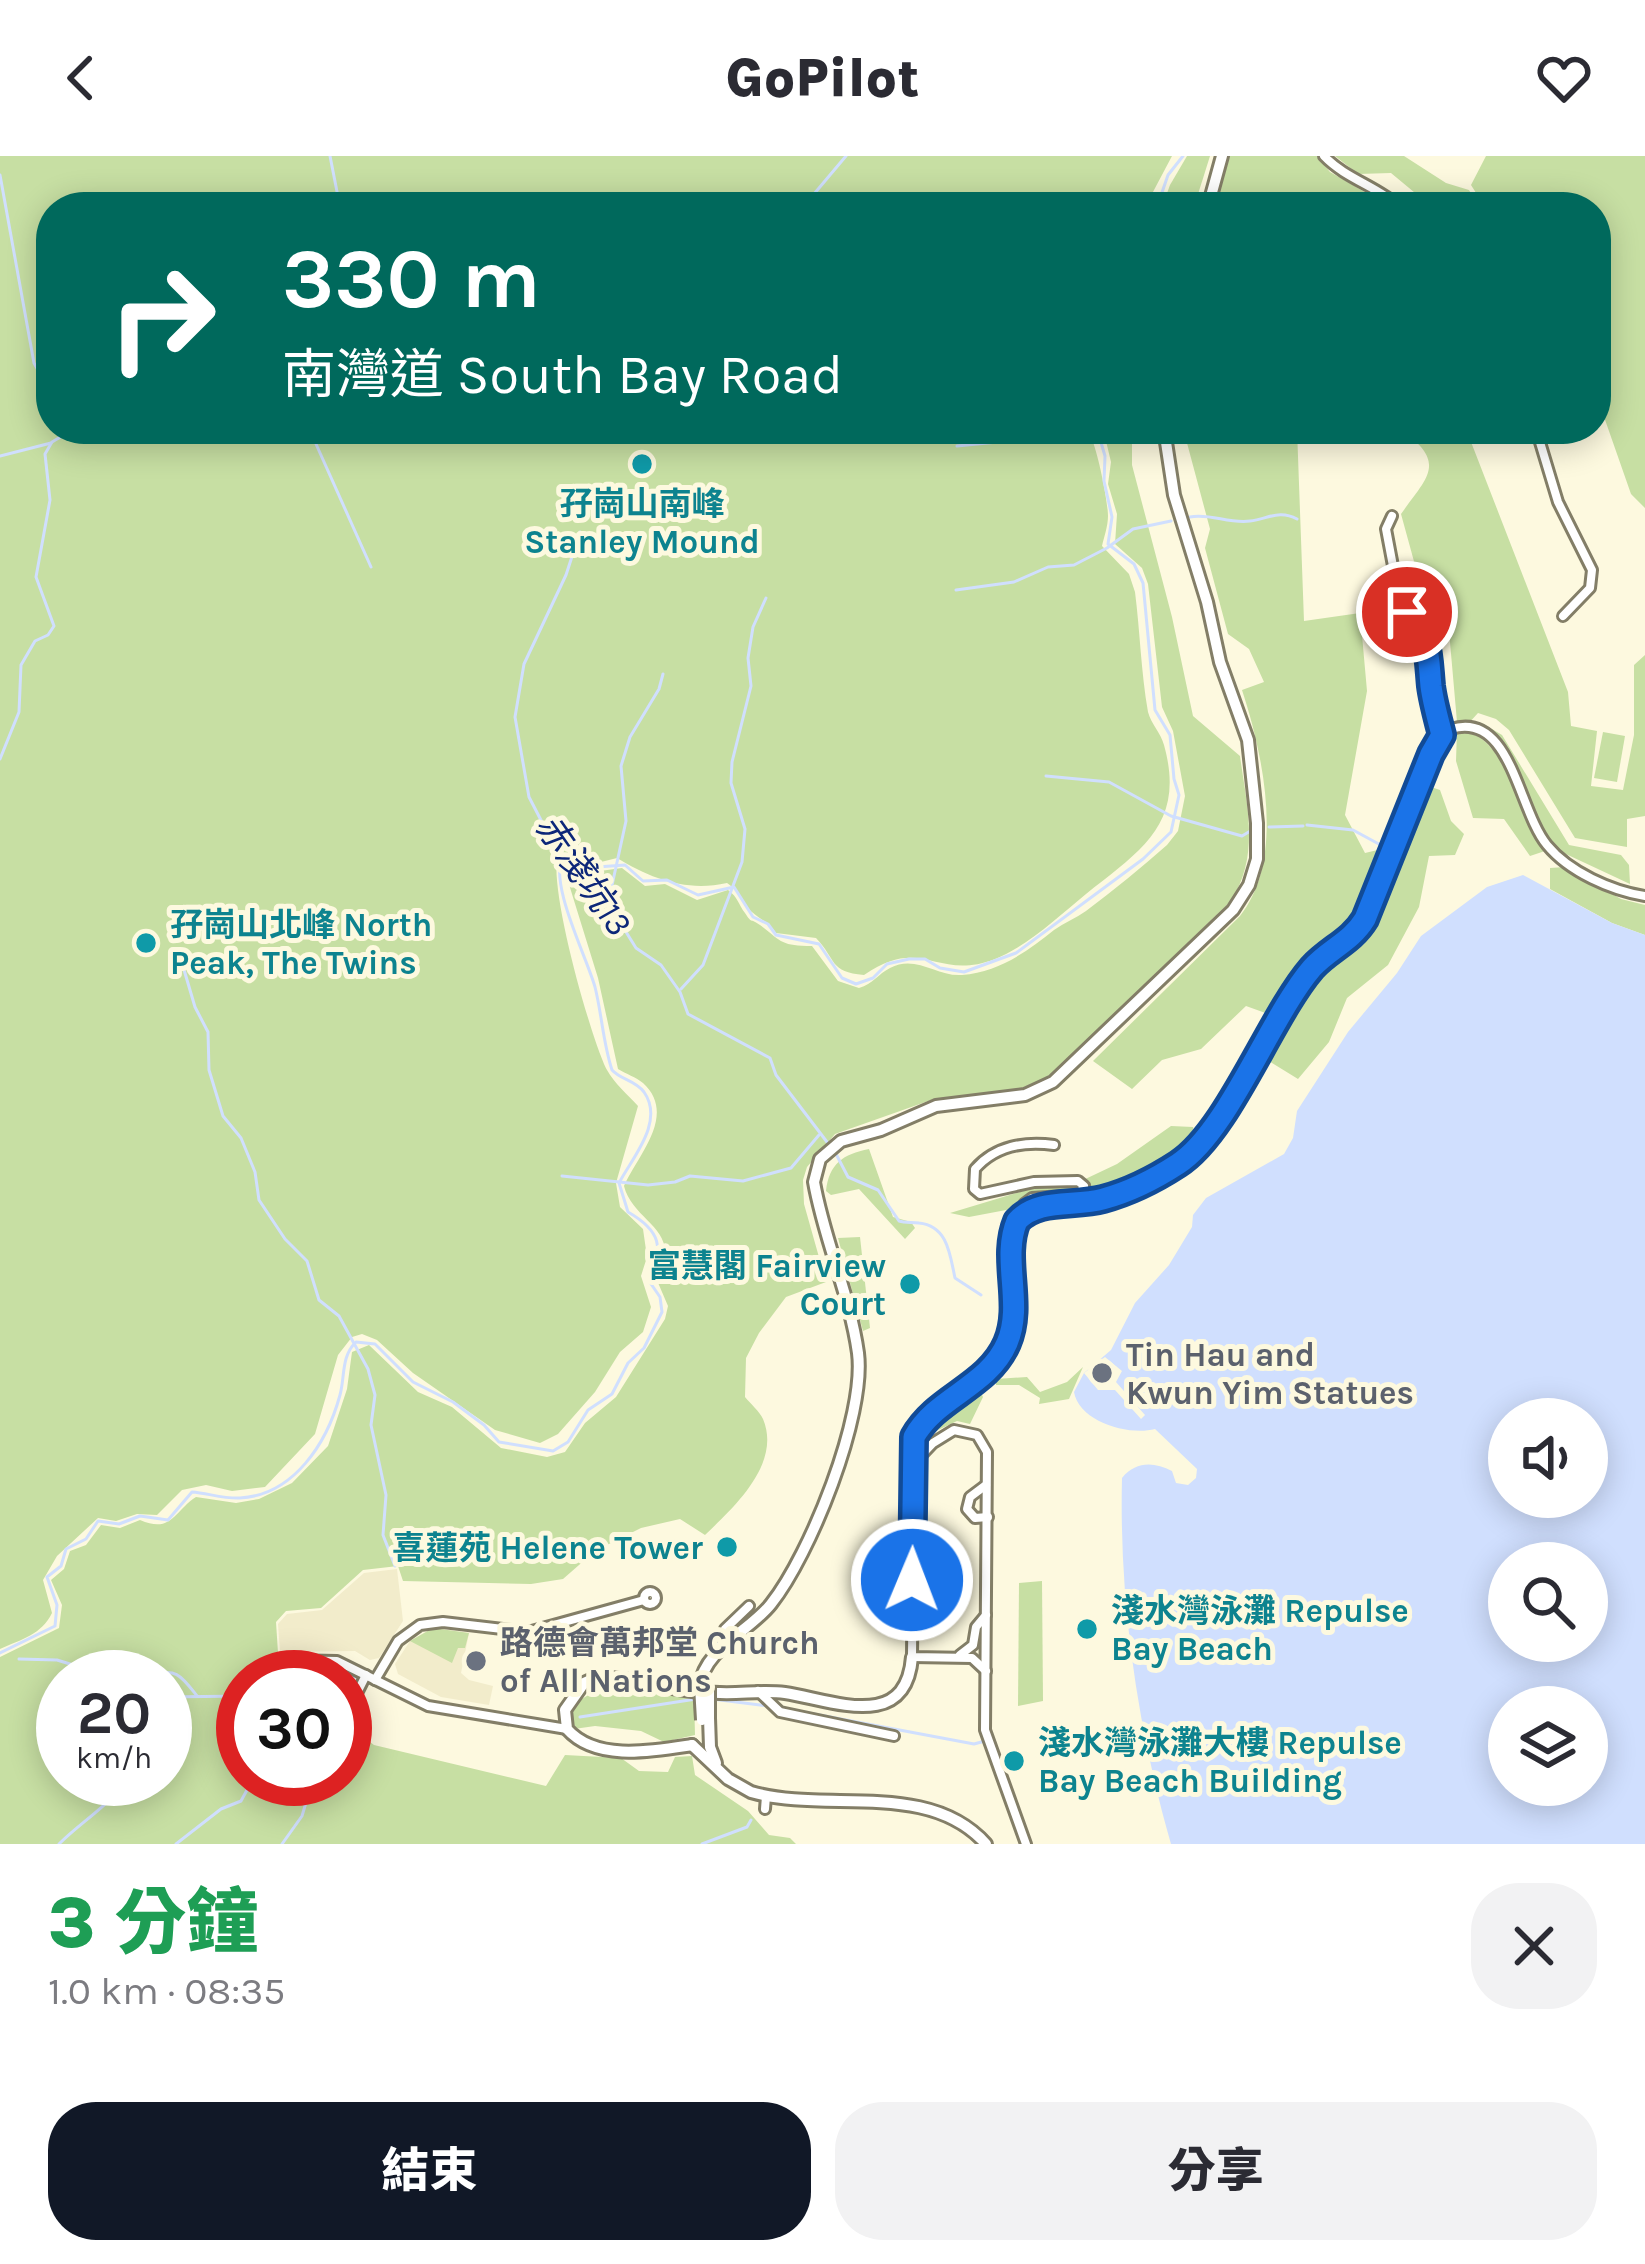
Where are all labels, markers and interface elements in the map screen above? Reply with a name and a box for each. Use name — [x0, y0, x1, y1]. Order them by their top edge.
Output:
icon: back — [48, 45, 114, 111]
icon: heart — [1531, 45, 1597, 111]
text: GoPilot — [725, 46, 920, 110]
text: 330 m — [282, 230, 541, 328]
icon: right — [84, 240, 240, 396]
text: 南灣道 South Bay Road — [282, 343, 843, 407]
marker: 孖崗山南峰 Stanley Mound — [629, 451, 655, 477]
place label: 孖崗山南峰 Stanley Mound — [524, 485, 760, 561]
pin — [1356, 561, 1458, 663]
icon: arrive — [1374, 579, 1440, 645]
water label: 赤淺坑13 — [526, 806, 640, 943]
place label: 孖崗山北峰 North Peak, The Twins — [170, 906, 432, 982]
marker: 孖崗山北峰 North Peak, The Twins — [133, 930, 159, 956]
place label: 富慧閣 Fairview Court — [648, 1247, 886, 1323]
marker: 富慧閣 Fairview Court — [897, 1271, 923, 1297]
place label: Tin Hau and Kwun Yim Statues — [1126, 1336, 1414, 1412]
marker: Tin Hau and Kwun Yim Statues — [1089, 1360, 1115, 1386]
map controls — [1488, 1398, 1608, 1806]
button: sound — [1488, 1398, 1608, 1518]
position arrow — [849, 1517, 975, 1643]
place label: 喜蓮苑 Helene Tower — [392, 1529, 703, 1567]
marker: 喜蓮苑 Helene Tower — [714, 1534, 740, 1560]
button: search — [1488, 1542, 1608, 1662]
place label: 淺水灣泳灘 Repulse Bay Beach — [1111, 1592, 1409, 1668]
marker: 淺水灣泳灘 Repulse Bay Beach — [1074, 1616, 1100, 1642]
place label: 路德會萬邦堂 Church of All Nations — [500, 1624, 820, 1700]
marker: 路德會萬邦堂 Church of All Nations — [463, 1648, 489, 1674]
speed limit sign: 30 — [216, 1650, 372, 1806]
text: 20 — [77, 1678, 151, 1748]
button: layers — [1488, 1686, 1608, 1806]
place label: 淺水灣泳灘大樓 Repulse Bay Beach Building — [1038, 1724, 1402, 1800]
text: km/h — [76, 1740, 152, 1776]
marker: 淺水灣泳灘大樓 Repulse Bay Beach Building — [1001, 1748, 1027, 1774]
text: 3 分鐘 — [48, 1881, 259, 1965]
button: close — [1471, 1883, 1597, 2009]
text: 1.0 km · 08:35 — [48, 1968, 285, 2014]
button: 結束 — [48, 2102, 811, 2240]
button: 分享 — [835, 2102, 1597, 2240]

